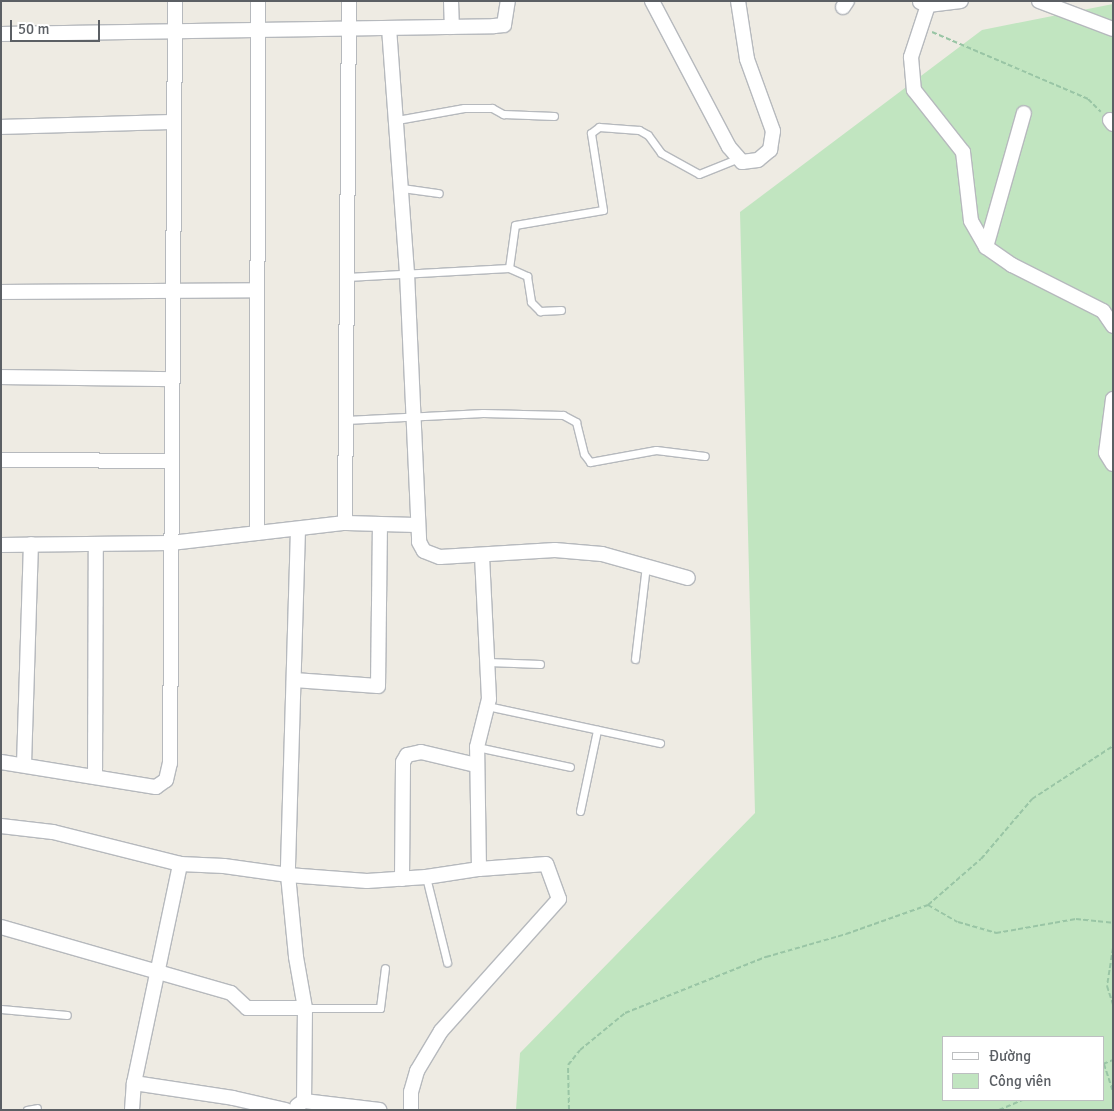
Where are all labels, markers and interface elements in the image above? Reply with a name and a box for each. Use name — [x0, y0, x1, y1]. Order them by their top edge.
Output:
scale bar — [12, 10, 102, 42]
text: 50 m — [18, 20, 49, 38]
legend — [942, 1036, 1104, 1101]
text: Đường — [989, 1047, 1031, 1065]
text: Công viên — [989, 1072, 1052, 1090]

